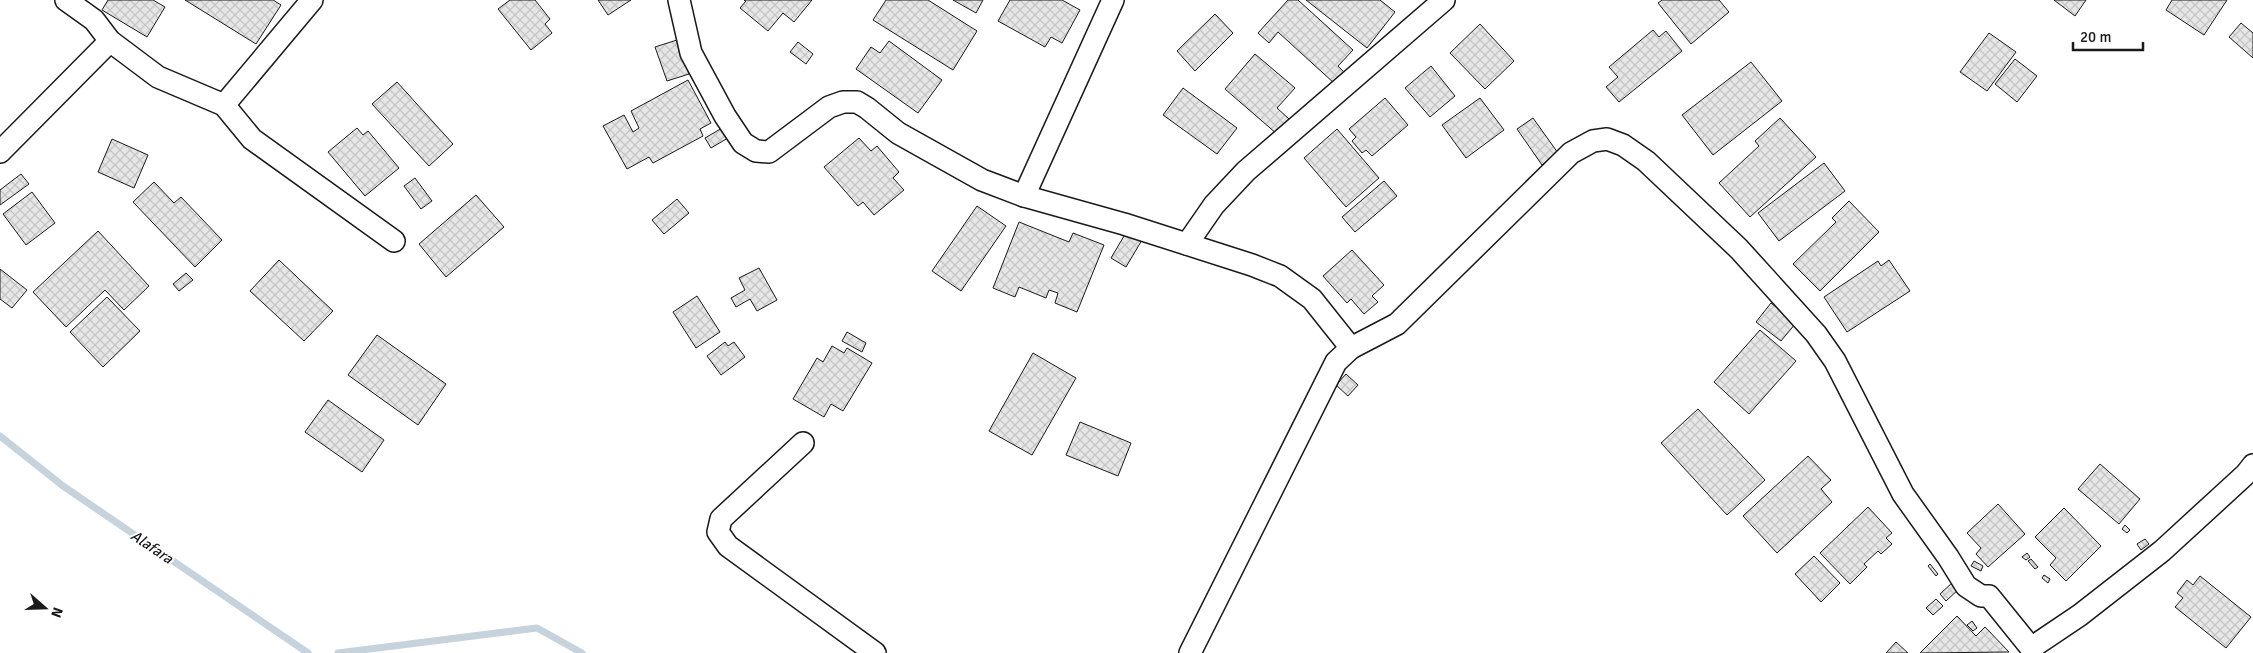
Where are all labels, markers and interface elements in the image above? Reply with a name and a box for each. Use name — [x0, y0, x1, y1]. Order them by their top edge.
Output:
scale bar — [2073, 20, 2143, 52]
text: 20 m — [2080, 28, 2111, 46]
water label: Alafara — [128, 526, 177, 568]
north arrow — [20, 583, 70, 633]
text: N — [47, 605, 66, 620]

